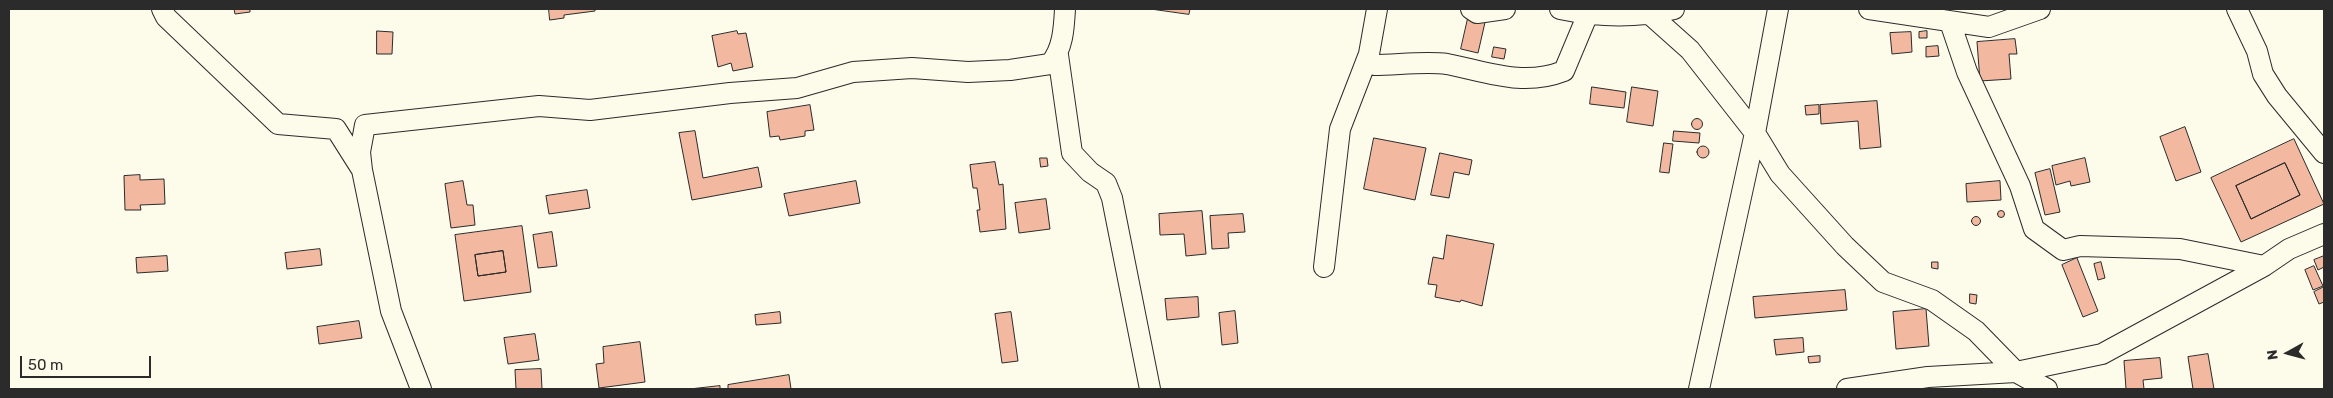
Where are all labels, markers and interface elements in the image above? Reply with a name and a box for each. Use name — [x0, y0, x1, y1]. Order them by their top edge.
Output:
north arrow — [2263, 328, 2313, 378]
scale bar — [22, 346, 154, 378]
text: N — [2264, 349, 2282, 361]
text: 50 m — [28, 356, 63, 374]

